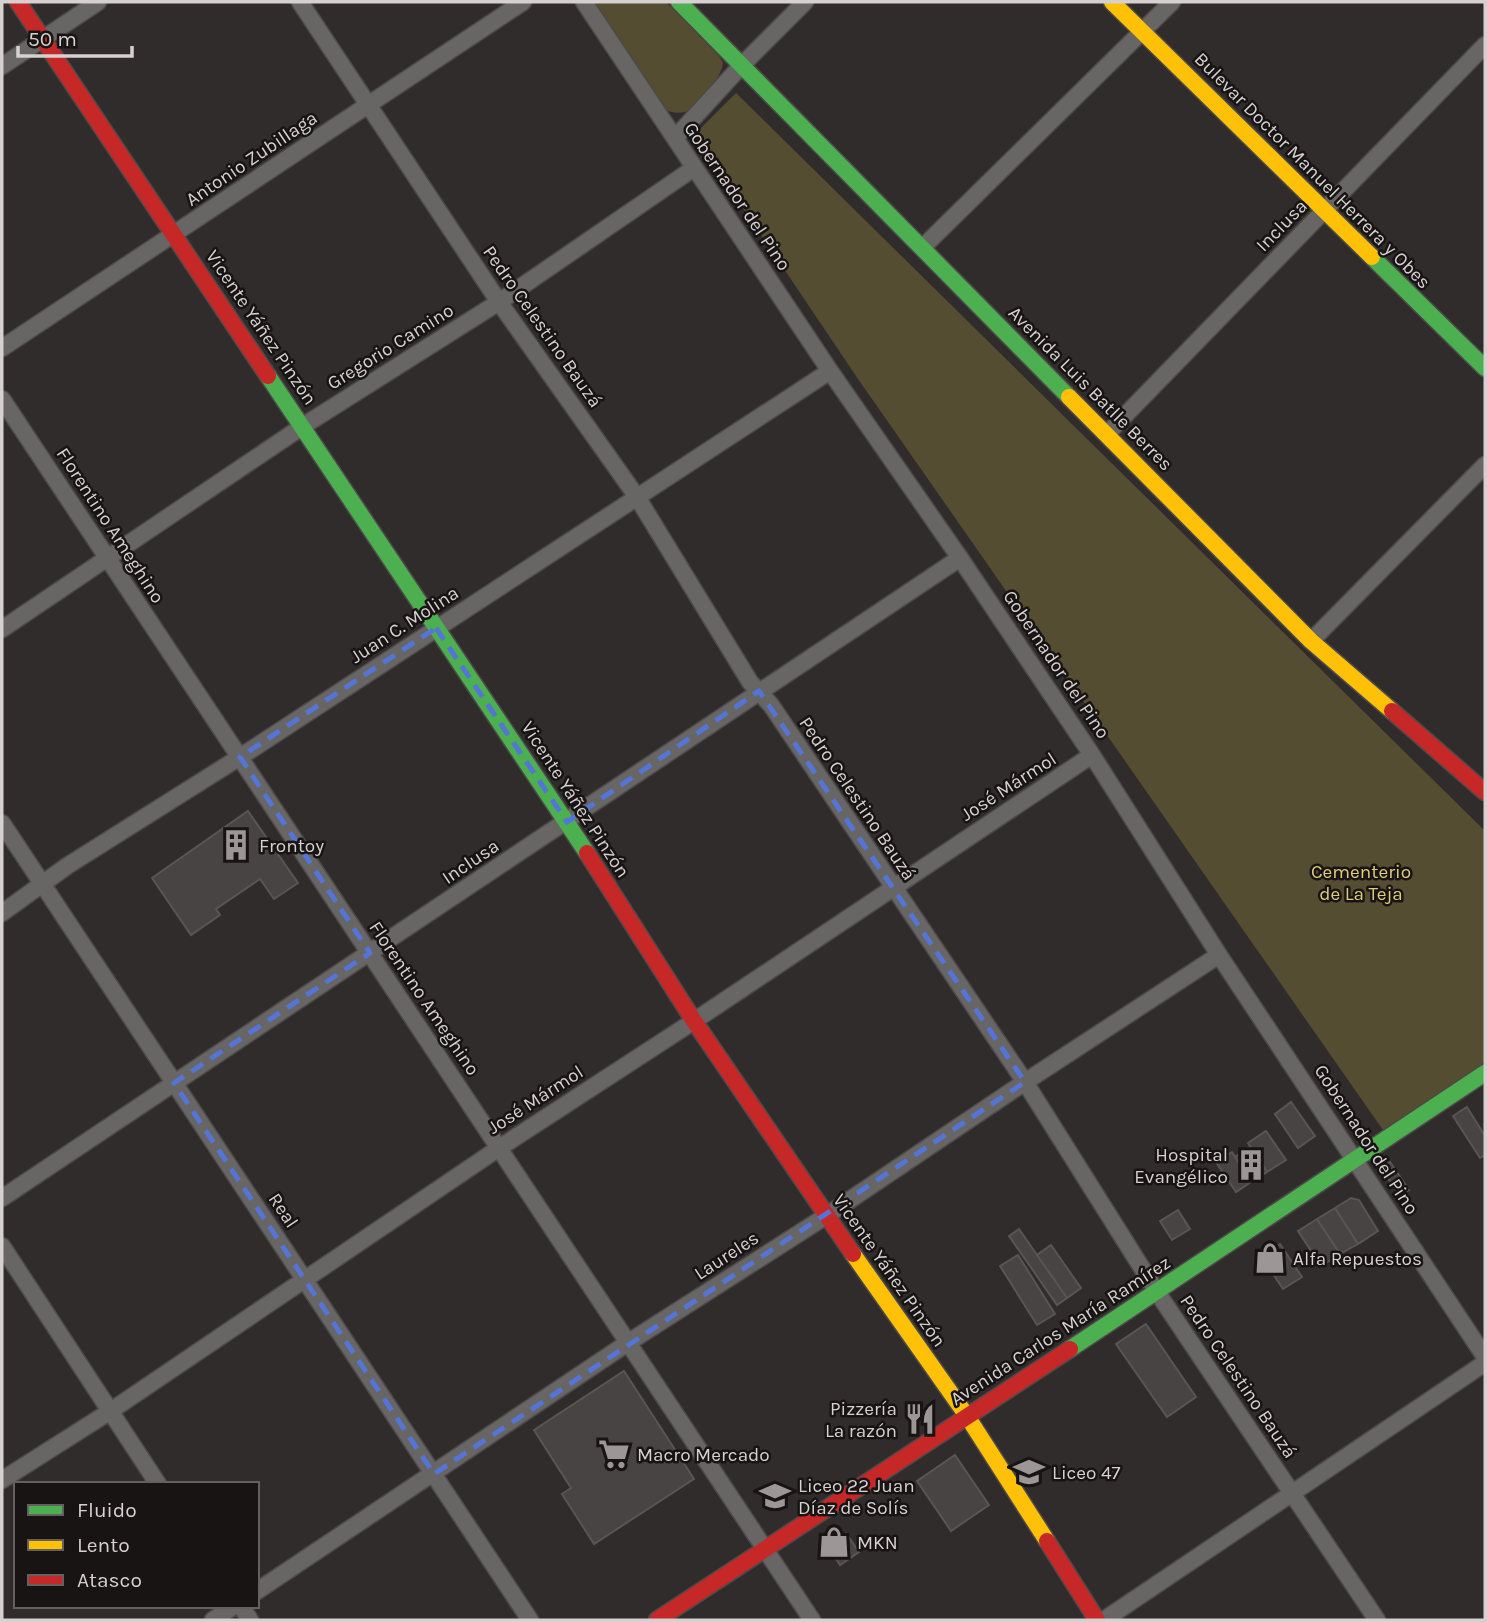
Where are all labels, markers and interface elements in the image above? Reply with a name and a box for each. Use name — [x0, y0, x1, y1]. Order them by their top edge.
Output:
scale bar — [18, 14, 131, 58]
text: 50 m — [28, 27, 77, 51]
street label: Bulevar Doctor Manuel Herrera y Obes — [1190, 48, 1435, 293]
street label: Antonio Zubillaga — [182, 107, 322, 211]
street label: Gobernador del Pino — [679, 118, 795, 275]
street label: Inclusa — [1252, 195, 1312, 256]
street label: Pedro Celestino Bauzá — [478, 242, 606, 412]
street label: Vicente Yáñez Pinzón — [201, 246, 321, 409]
street label: Gregorio Camino — [323, 299, 458, 395]
street label: Avenida Luis Batlle Berres — [1004, 302, 1177, 475]
street label: Florentino Ameghino — [52, 444, 169, 607]
street label: Juan C. Molina — [346, 582, 463, 668]
street label: Gobernador del Pino — [998, 586, 1114, 743]
street label: Pedro Celestino Bauzá — [794, 713, 920, 884]
street label: Vicente Yáñez Pinzón — [516, 717, 634, 882]
street label: José Mármol — [957, 748, 1060, 826]
building icon: Frontoy — [219, 828, 253, 862]
place label: Frontoy — [259, 835, 324, 857]
street label: Inclusa — [438, 835, 503, 889]
park label: Cementerio de La Teja — [1311, 861, 1411, 905]
street label: Florentino Ameghino — [364, 917, 484, 1080]
street label: Gobernador del Pino — [1309, 1060, 1423, 1219]
street label: José Mármol — [484, 1061, 587, 1139]
place label: Hospital Evangélico — [1134, 1144, 1228, 1188]
building icon: Hospital Evangélico — [1234, 1148, 1268, 1182]
street label: Real — [264, 1189, 303, 1232]
street label: Vicente Yáñez Pinzón — [828, 1190, 950, 1351]
street label: Laureles — [690, 1227, 763, 1285]
shop icon: Alfa Repuestos — [1253, 1241, 1287, 1275]
place label: Alfa Repuestos — [1293, 1248, 1422, 1270]
street label: Avenida Carlos María Ramírez — [947, 1251, 1175, 1410]
street label: Pedro Celestino Bauzá — [1175, 1291, 1301, 1462]
place label: Pizzería La razón — [825, 1398, 897, 1442]
restaurant icon: Pizzería La razón — [903, 1402, 937, 1436]
supermarket icon: Macro Mercado — [597, 1437, 631, 1471]
place label: Macro Mercado — [637, 1444, 770, 1466]
school or university icon: Liceo 47 — [1012, 1455, 1046, 1489]
place label: Liceo 47 — [1052, 1462, 1121, 1484]
place label: Liceo 22 Juan Díaz de Solís — [798, 1475, 915, 1519]
school or university icon: Liceo 22 Juan Díaz de Solís — [758, 1479, 792, 1513]
legend — [14, 1482, 259, 1608]
text: Fluido — [77, 1498, 137, 1522]
shop icon: MKN — [817, 1525, 851, 1559]
place label: MKN — [857, 1532, 898, 1554]
text: Lento — [77, 1533, 130, 1557]
text: Atasco — [77, 1568, 142, 1592]

